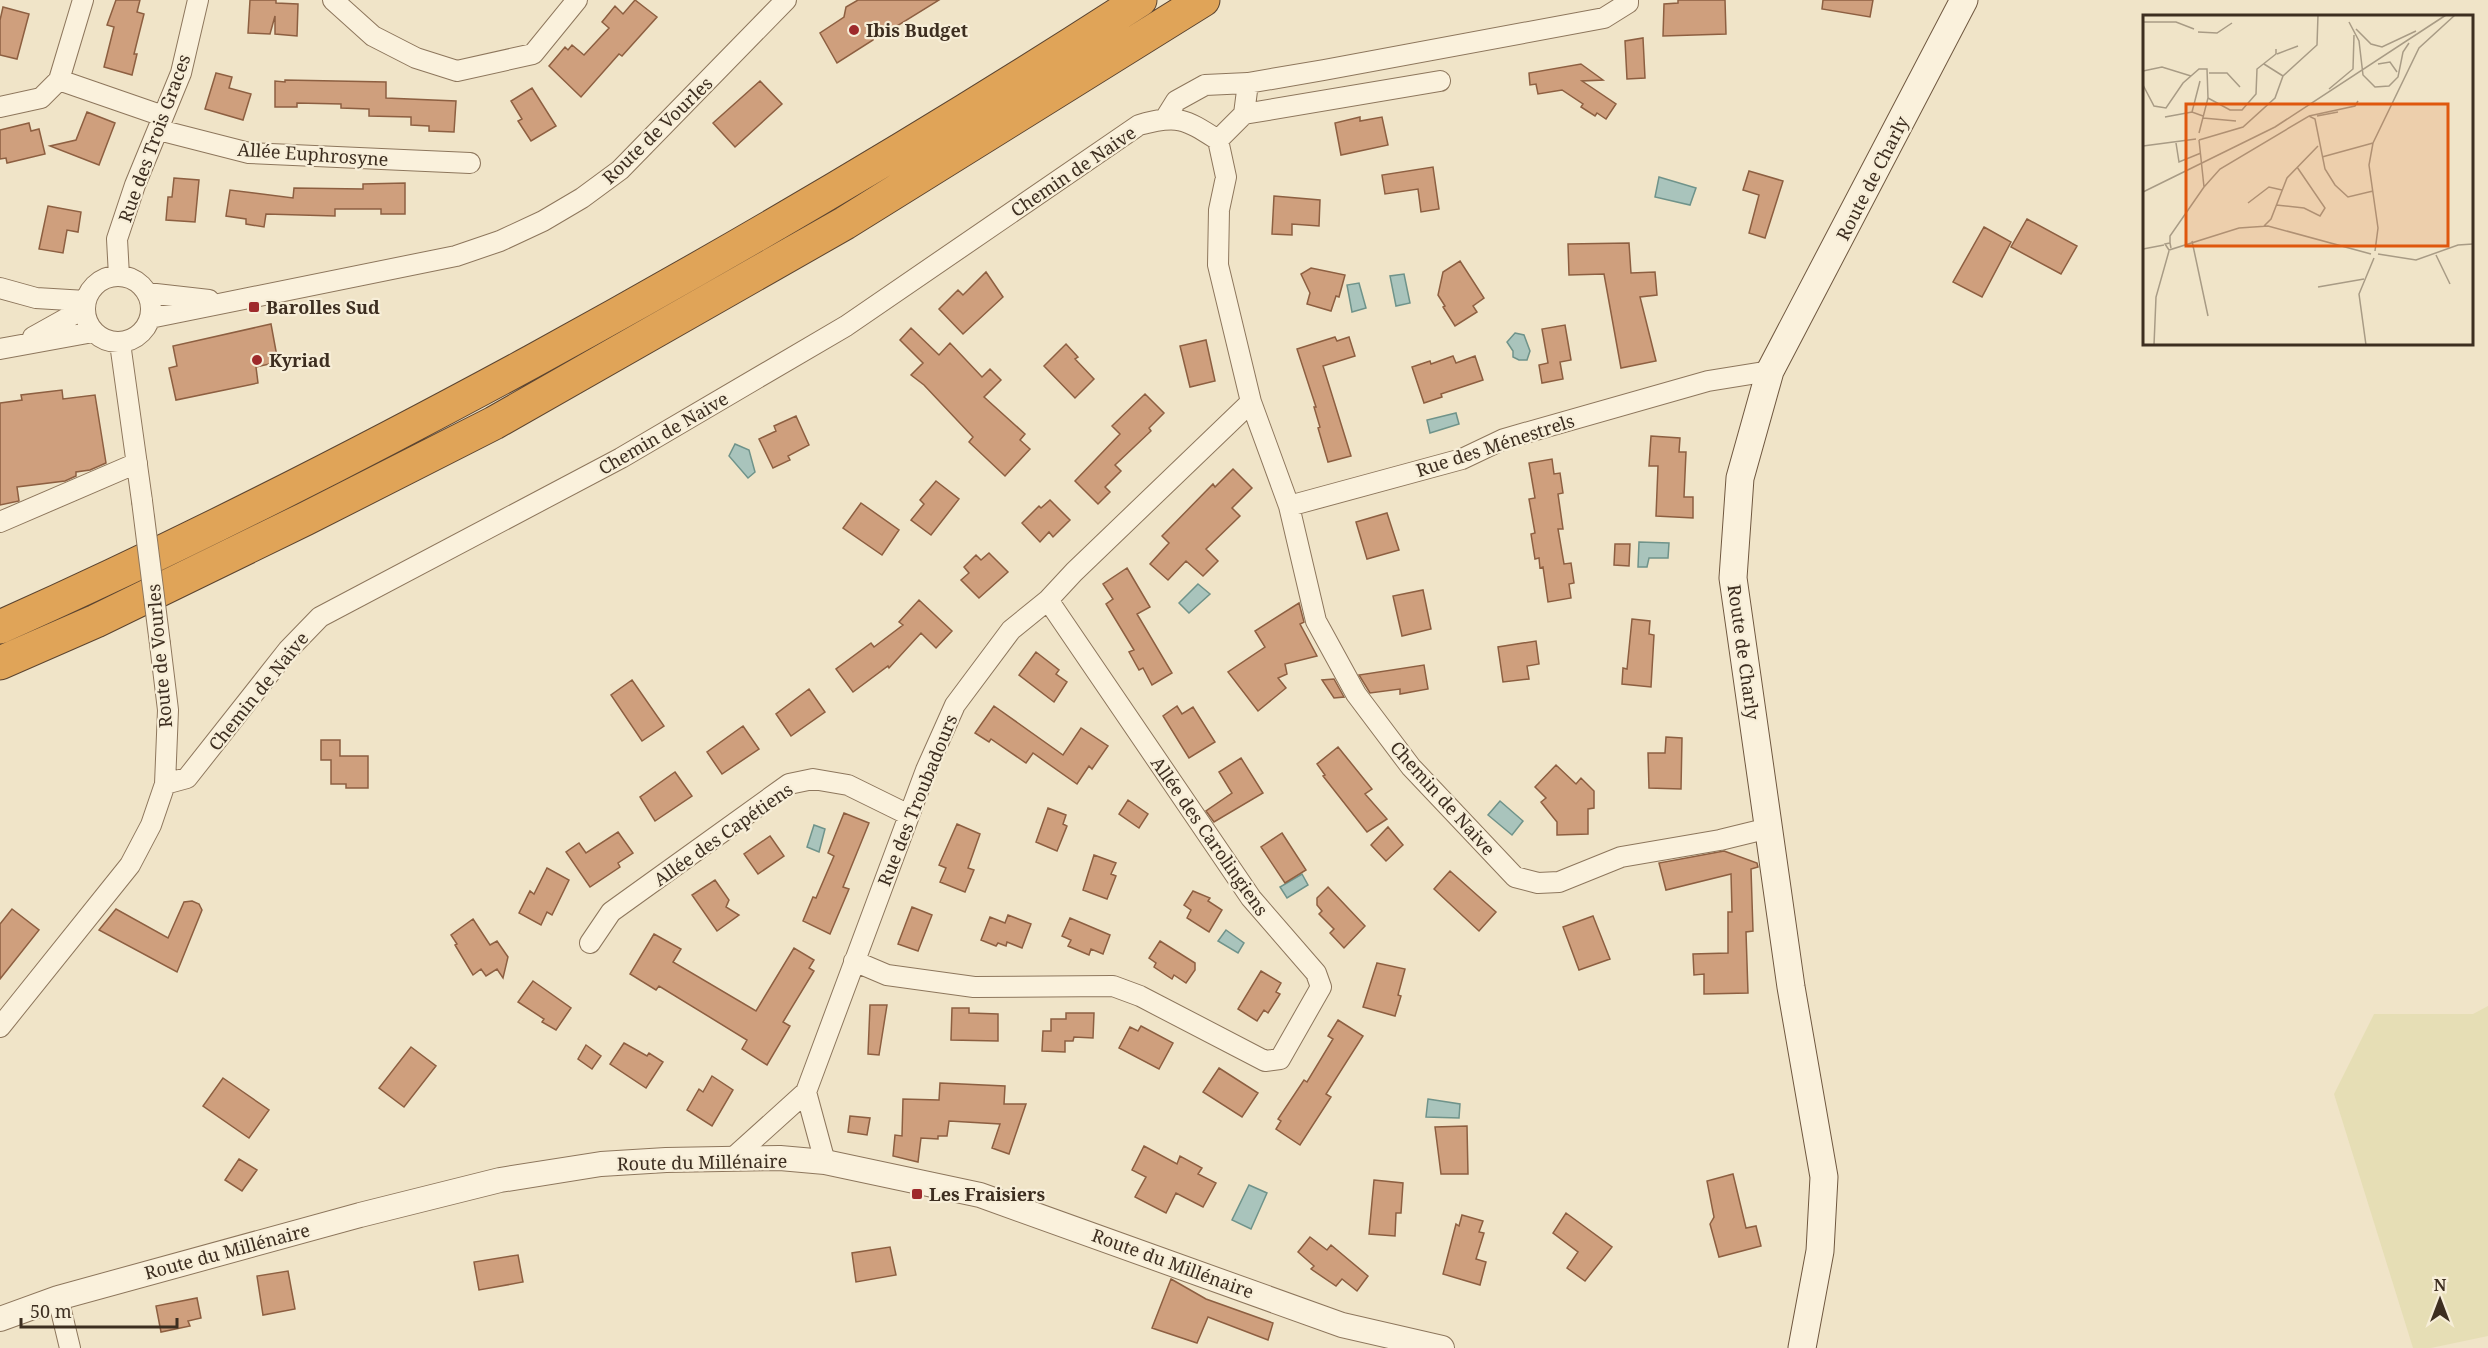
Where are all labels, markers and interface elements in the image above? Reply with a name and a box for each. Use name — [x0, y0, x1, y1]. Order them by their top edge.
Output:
inset map — [2143, 15, 2473, 345]
place label: Ibis Budget — [866, 18, 968, 42]
marker: Ibis Budget — [847, 23, 861, 37]
street label: Rue des Trois Graces — [112, 51, 196, 225]
street label: Route de Vourles — [597, 71, 717, 189]
street label: Route de Charly — [1830, 111, 1914, 244]
street label: Chemin de Naive — [1006, 120, 1140, 222]
street label: Allée Euphrosyne — [237, 137, 389, 171]
place label: Barolles Sud — [266, 295, 380, 319]
marker: Barolles Sud — [247, 300, 261, 314]
place label: Kyriad — [269, 348, 331, 372]
marker: Kyriad — [250, 353, 264, 367]
street label: Chemin de Naive — [594, 386, 732, 480]
street label: Rue des Ménestrels — [1413, 408, 1577, 482]
street label: Route de Vourles — [141, 583, 177, 729]
street label: Route de Charly — [1723, 583, 1765, 722]
street label: Chemin de Naive — [203, 627, 313, 755]
street label: Rue des Troubadours — [872, 711, 962, 889]
street label: Chemin de Naive — [1385, 736, 1501, 860]
street label: Allée des Carolingiens — [1146, 752, 1274, 920]
street label: Allée des Capétiens — [649, 777, 797, 891]
street label: Route du Millénaire — [617, 1149, 787, 1175]
place label: Les Fraisiers — [929, 1182, 1045, 1206]
marker: Les Fraisiers — [910, 1187, 924, 1201]
street label: Route du Millénaire — [142, 1217, 312, 1285]
street label: Route du Millénaire — [1089, 1223, 1257, 1303]
north arrow — [2410, 1270, 2470, 1330]
text: N — [2434, 1274, 2447, 1296]
scale bar — [21, 1291, 177, 1329]
text: 50 m — [30, 1299, 72, 1323]

